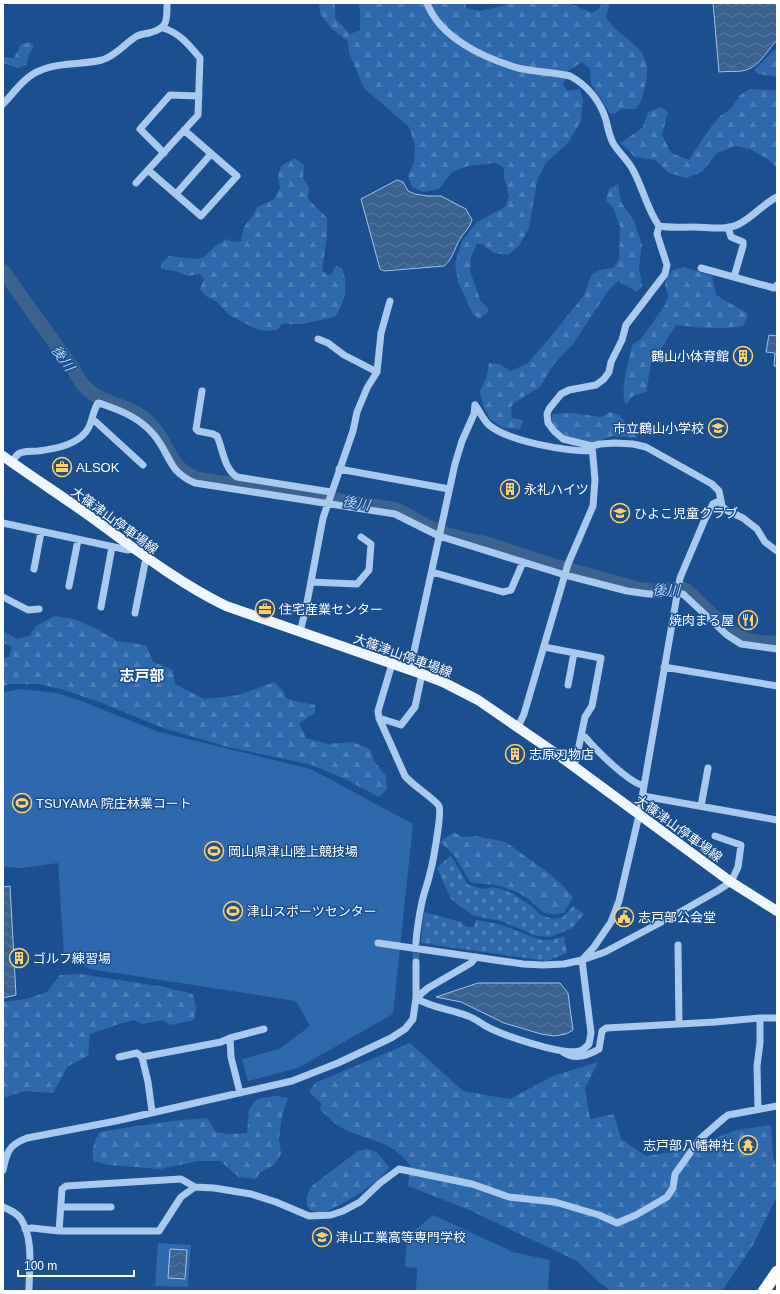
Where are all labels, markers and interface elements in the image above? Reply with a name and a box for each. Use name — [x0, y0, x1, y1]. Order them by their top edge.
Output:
water label: 後川 — [48, 342, 79, 376]
building icon: 鶴山小体育館 — [732, 345, 754, 367]
place label: 鶴山小体育館 — [651, 349, 729, 364]
school or university icon: 市立鶴山小学校 — [707, 417, 729, 439]
place label: 市立鶴山小学校 — [613, 421, 704, 436]
office icon: ALSOK — [51, 456, 73, 478]
place label: ALSOK — [76, 460, 120, 475]
building icon: 永礼ハイツ — [499, 478, 521, 500]
place label: 永礼ハイツ — [524, 482, 589, 497]
street label: 大篠津山停車場線 — [68, 484, 161, 557]
water label: 後川 — [341, 493, 373, 513]
school or university icon: ひよこ児童クラブ — [609, 502, 631, 524]
place label: ひよこ児童クラブ — [634, 506, 738, 521]
water label: 後川 — [652, 582, 682, 598]
office icon: 住宅産業センター — [254, 598, 276, 620]
place label: 住宅産業センター — [279, 602, 383, 617]
restaurant icon: 焼肉まる屋 — [737, 609, 759, 631]
place label: 焼肉まる屋 — [669, 613, 734, 628]
street label: 大篠津山停車場線 — [351, 631, 454, 680]
district label: 志戸部 — [119, 667, 165, 684]
building icon: 志原刃物店 — [504, 743, 526, 765]
place label: 志原刃物店 — [529, 747, 594, 762]
sports icon: TSUYAMA 院庄林業コート — [11, 792, 33, 814]
street label: 大篠津山停車場線 — [632, 792, 725, 865]
place label: TSUYAMA 院庄林業コート — [36, 796, 192, 811]
sports icon: 岡山県津山陸上競技場 — [203, 840, 225, 862]
place label: 岡山県津山陸上競技場 — [228, 844, 358, 859]
sports icon: 津山スポーツセンター — [222, 900, 244, 922]
place label: 津山スポーツセンター — [247, 904, 377, 919]
public building icon: 志戸部公会堂 — [613, 906, 635, 928]
place label: 志戸部公会堂 — [638, 910, 716, 925]
building icon: ゴルフ練習場 — [8, 947, 30, 969]
place label: ゴルフ練習場 — [33, 951, 111, 966]
temple icon: 志戸部八幡神社 — [737, 1134, 759, 1156]
place label: 志戸部八幡神社 — [643, 1138, 734, 1153]
school or university icon: 津山工業高等専門学校 — [311, 1226, 333, 1248]
place label: 津山工業高等専門学校 — [336, 1230, 466, 1245]
scale bar — [18, 1252, 134, 1278]
text: 100 m — [24, 1259, 57, 1273]

